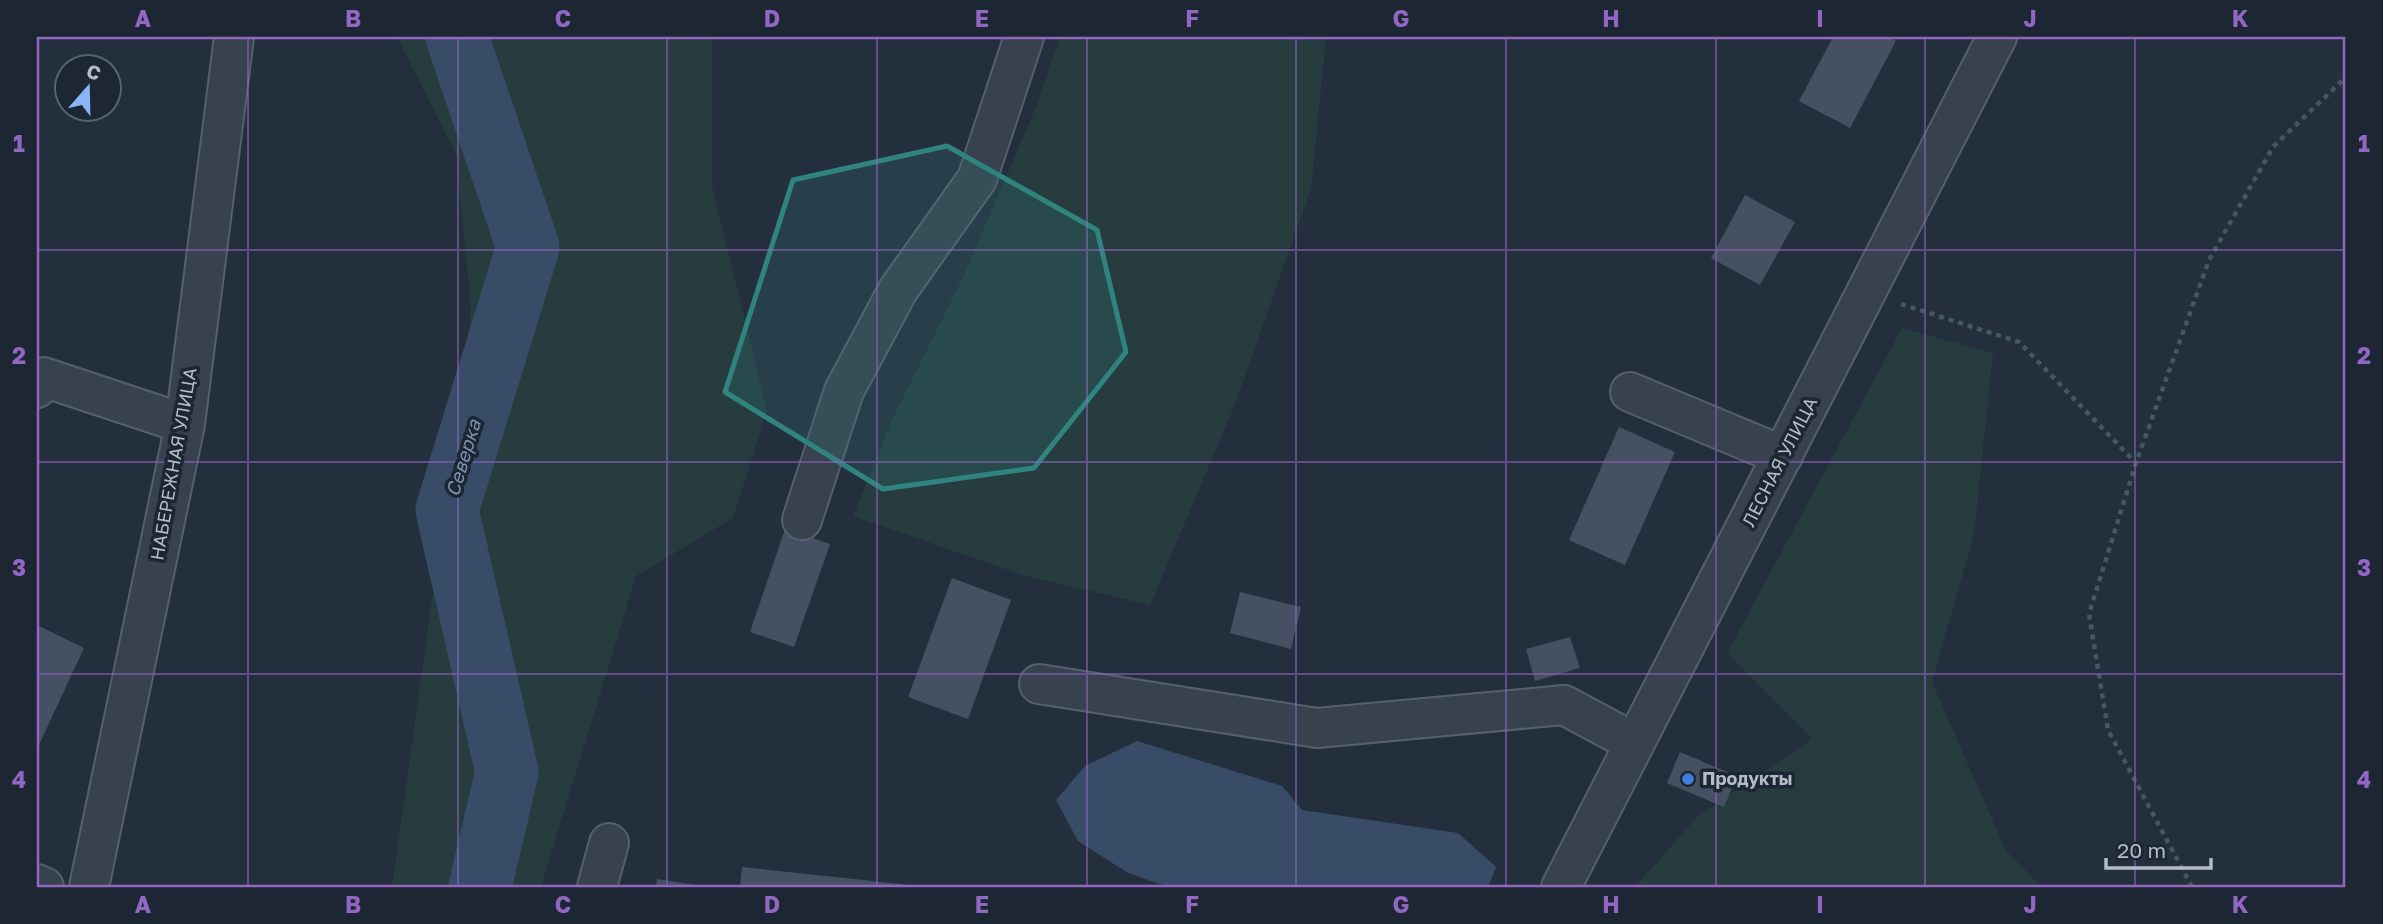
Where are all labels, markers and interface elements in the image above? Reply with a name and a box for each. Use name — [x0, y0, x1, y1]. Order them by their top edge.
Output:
text: A — [135, 4, 152, 32]
text: B — [345, 4, 361, 32]
text: C — [555, 4, 571, 32]
text: D — [764, 4, 780, 32]
text: E — [975, 4, 989, 32]
text: F — [1185, 4, 1199, 32]
text: G — [1393, 4, 1409, 32]
text: H — [1602, 4, 1620, 32]
text: I — [1816, 4, 1824, 32]
text: J — [2023, 4, 2037, 32]
text: K — [2232, 4, 2249, 32]
north arrow — [52, 52, 122, 122]
text: С — [84, 58, 104, 85]
text: 1 — [13, 129, 25, 157]
text: 1 — [2358, 129, 2370, 157]
text: 2 — [12, 341, 26, 369]
text: 2 — [2357, 341, 2371, 369]
street label: НАБЕРЕЖНАЯ УЛИЦА — [145, 366, 201, 562]
street label: ЛЕСНАЯ УЛИЦА — [1737, 393, 1821, 530]
water label: Северка — [440, 416, 485, 499]
text: 3 — [12, 553, 26, 581]
text: 3 — [2357, 553, 2371, 581]
text: 4 — [12, 765, 26, 793]
text: 4 — [2357, 765, 2371, 793]
place label: Продукты — [1702, 767, 1793, 789]
marker: Продукты — [1680, 771, 1696, 787]
scale bar — [2106, 826, 2212, 870]
text: 20 m — [2117, 837, 2166, 863]
text: A — [135, 890, 152, 918]
text: B — [345, 890, 361, 918]
text: C — [555, 890, 571, 918]
text: D — [764, 890, 780, 918]
text: E — [975, 890, 989, 918]
text: F — [1185, 890, 1199, 918]
text: G — [1393, 890, 1409, 918]
text: H — [1602, 890, 1620, 918]
text: I — [1816, 890, 1824, 918]
text: J — [2023, 890, 2037, 918]
text: K — [2232, 890, 2249, 918]

